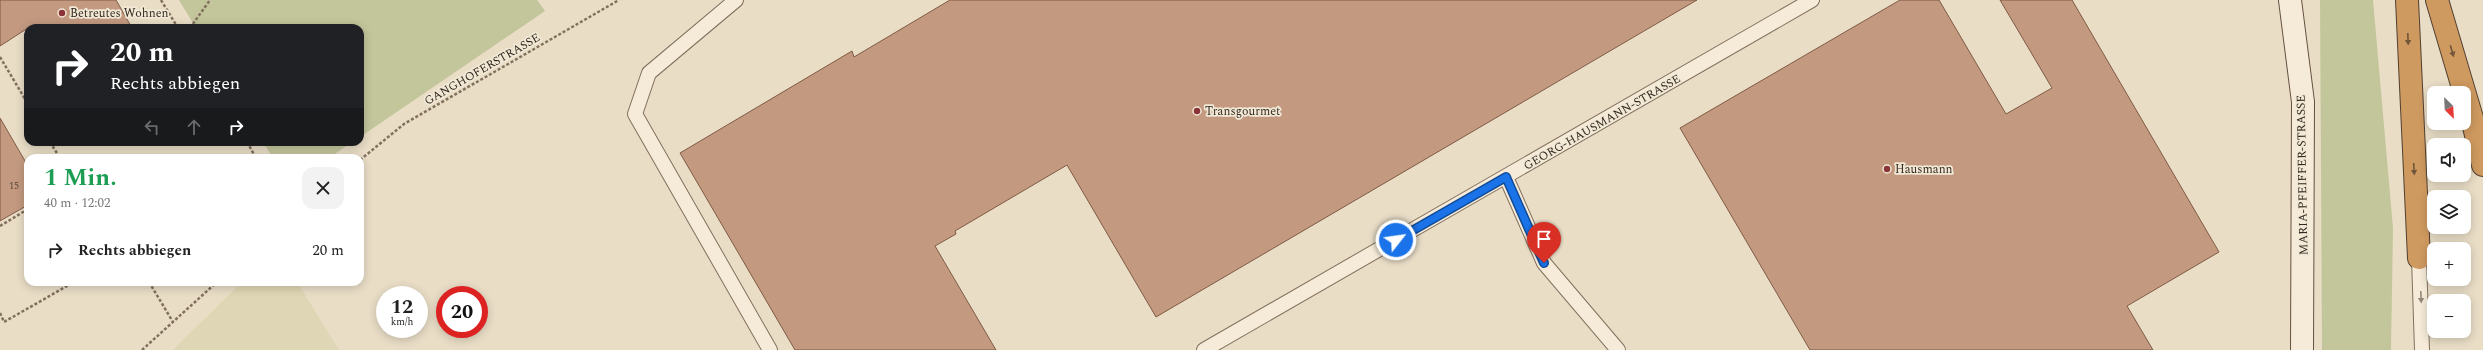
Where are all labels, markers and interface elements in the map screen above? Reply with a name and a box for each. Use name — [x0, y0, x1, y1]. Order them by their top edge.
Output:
place label: Betreutes Wohnen — [70, 4, 169, 23]
marker: Betreutes Wohnen — [57, 8, 67, 18]
street label: GANGHOFERSTRASSE — [421, 28, 544, 110]
text: 20 m — [110, 31, 174, 74]
one-way arrow — [2405, 33, 2412, 45]
icon: right — [44, 40, 96, 92]
one-way arrow — [2449, 45, 2455, 57]
text: Rechts abbiegen — [110, 70, 240, 97]
street label: GEORG-HAUSMANN-STRASSE — [1520, 70, 1684, 175]
north arrow — [2427, 86, 2471, 130]
map controls — [2427, 86, 2471, 338]
street label: MARIA-PFEIFFER-STRASSE — [2292, 95, 2313, 255]
place label: Transgourmet — [1205, 102, 1280, 121]
marker: Transgourmet — [1192, 106, 1202, 116]
icon: left — [141, 116, 163, 138]
icon: ahead — [183, 116, 205, 138]
icon: right — [225, 116, 247, 138]
button: sound — [2427, 138, 2471, 182]
text: 1 Min. — [44, 160, 117, 196]
place label: Hausmann — [1895, 160, 1953, 179]
one-way arrow — [2411, 163, 2417, 176]
marker: Hausmann — [1882, 164, 1892, 174]
button: close — [302, 167, 344, 209]
house number: 15 — [9, 178, 19, 194]
button: layers — [2427, 190, 2471, 234]
text: 40 m · 12:02 — [44, 193, 110, 213]
position arrow — [1375, 219, 1417, 261]
pin — [1527, 222, 1561, 263]
icon: arrive — [1533, 228, 1555, 250]
icon: right — [44, 239, 66, 261]
text: Rechts abbiegen — [78, 239, 191, 262]
text: 20 m — [312, 239, 344, 262]
button: + — [2427, 242, 2471, 286]
speed limit sign: 20 — [436, 286, 488, 338]
one-way arrow — [2417, 291, 2424, 303]
text: 12 — [391, 292, 413, 322]
button: − — [2427, 294, 2471, 338]
text: km/h — [391, 314, 413, 330]

